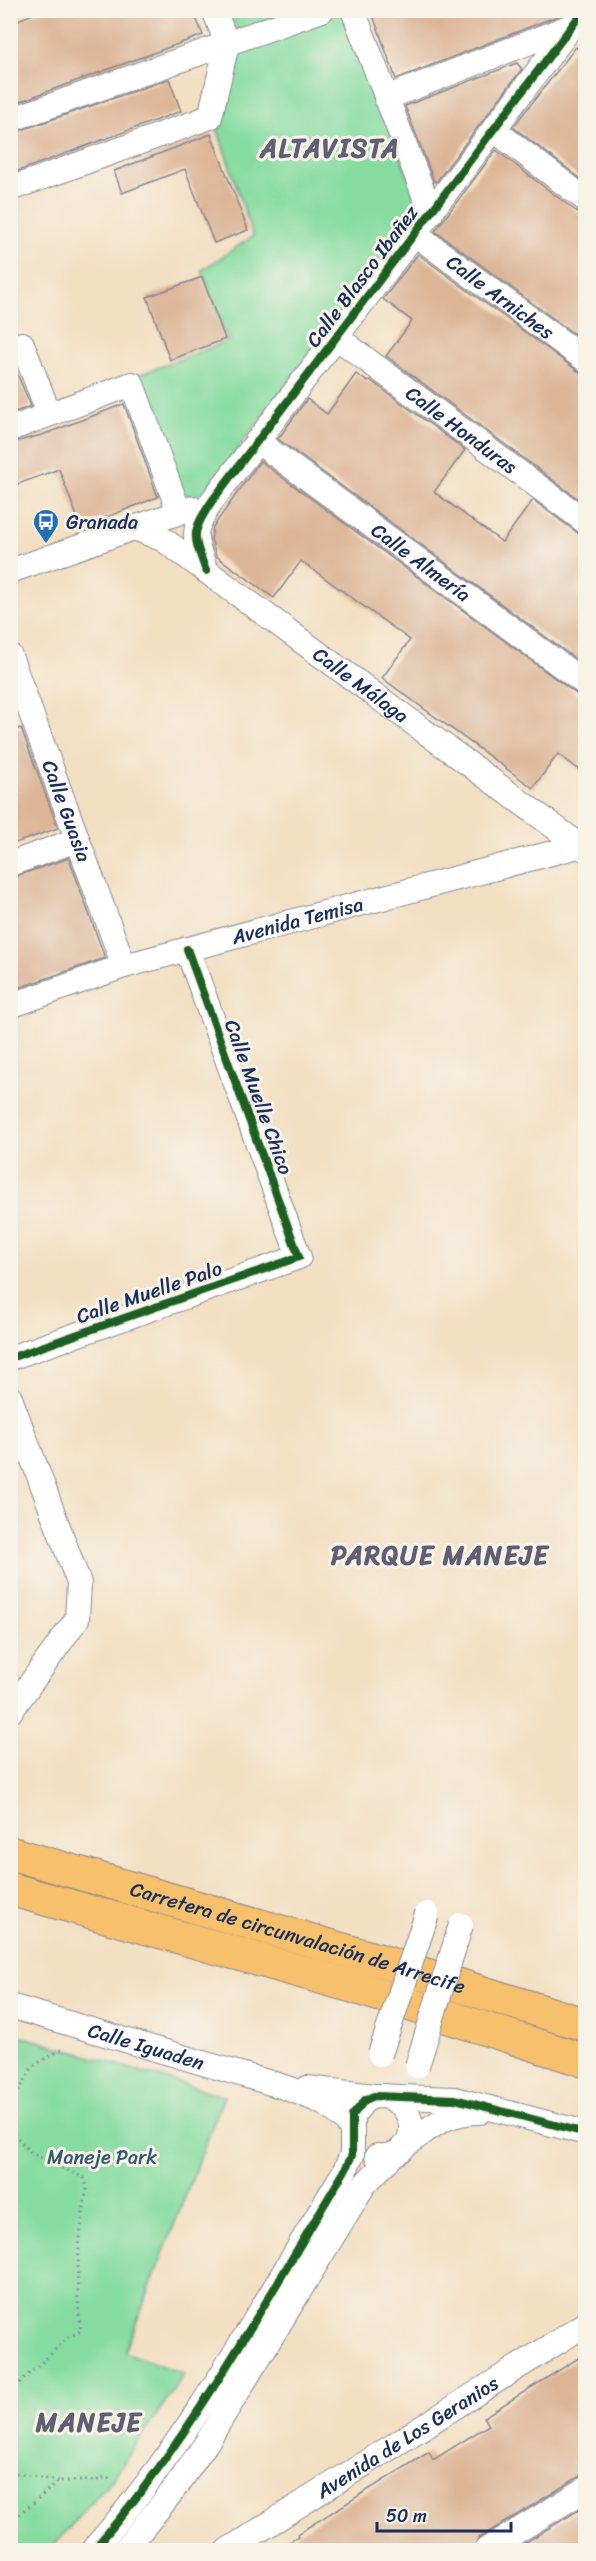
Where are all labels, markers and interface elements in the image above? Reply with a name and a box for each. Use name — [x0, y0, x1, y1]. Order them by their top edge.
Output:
district label: ALTAVISTA — [259, 125, 400, 171]
street label: Calle Blasco Ibañez — [297, 197, 428, 355]
street label: Calle Arniches — [439, 246, 562, 350]
street label: Calle Honduras — [398, 377, 525, 484]
place label: Granada — [66, 505, 138, 540]
bus stop icon: Granada — [31, 507, 61, 545]
street label: Calle Almería — [363, 514, 478, 611]
street label: Calle Málaga — [305, 638, 416, 733]
street label: Calle Guasia — [32, 755, 101, 867]
street label: Avenida Temisa — [227, 887, 367, 955]
street label: Calle Muelle Chico — [214, 1015, 303, 1180]
street label: Calle Muelle Palo — [71, 1251, 227, 1334]
district label: PARQUE MANEJE — [331, 1532, 550, 1578]
street label: Carretera de circunvalación de Arrecife — [126, 1872, 470, 2004]
street label: Calle Iguaden — [84, 2013, 209, 2081]
park label: Maneje Park — [47, 2140, 157, 2175]
street label: Avenida de Los Geranios — [308, 2366, 507, 2509]
district label: MANEJE — [35, 2399, 143, 2445]
scale bar — [377, 2495, 510, 2533]
text: 50 m — [386, 2500, 427, 2532]

